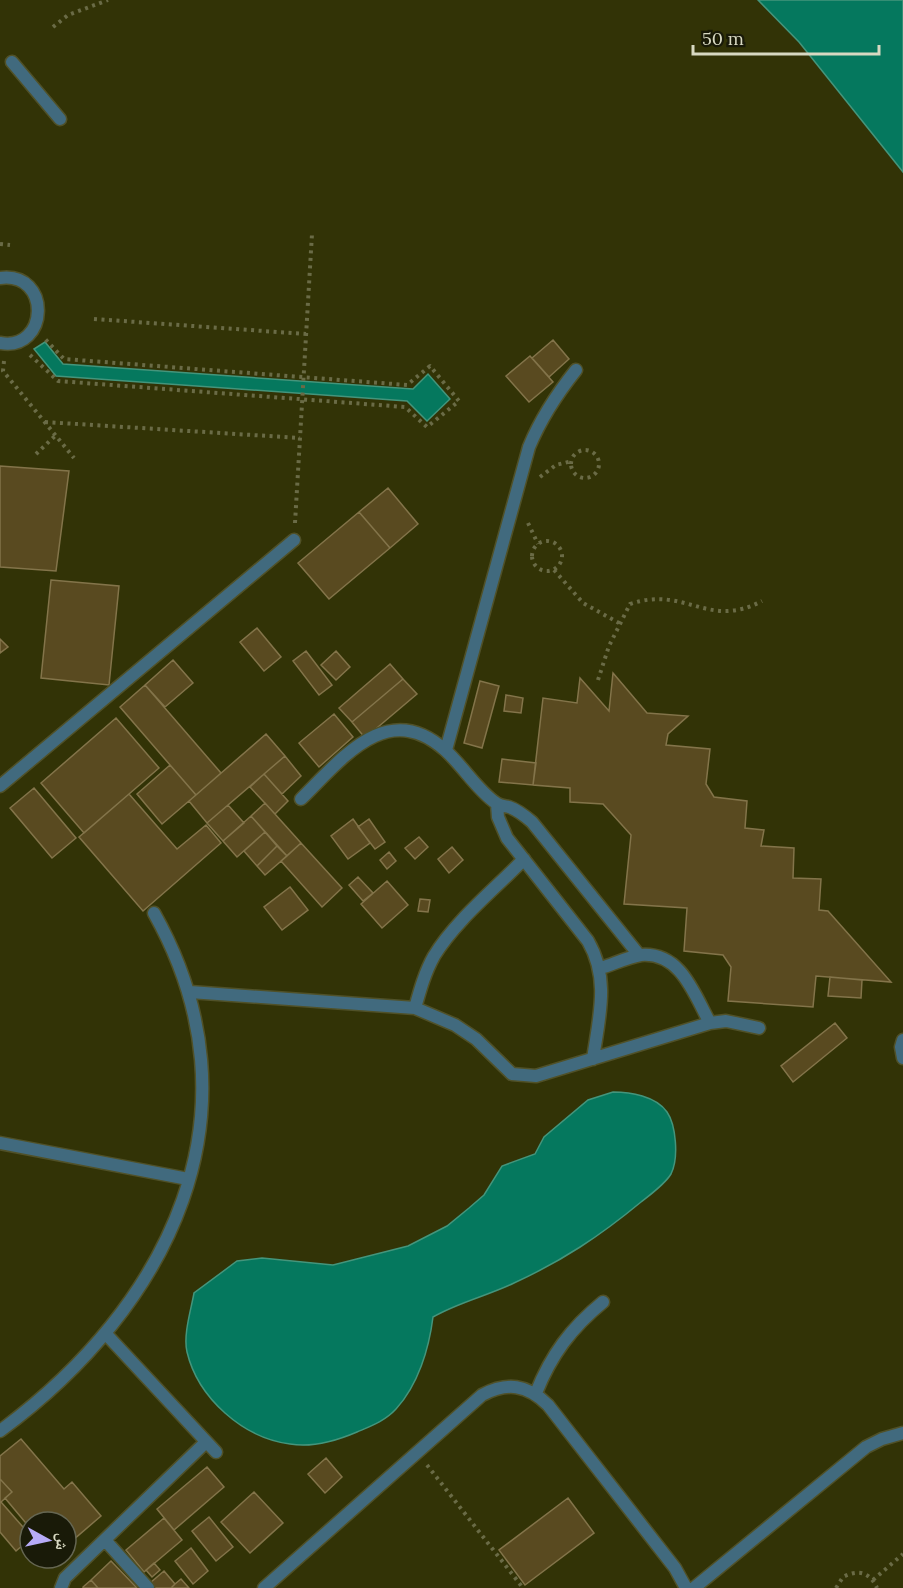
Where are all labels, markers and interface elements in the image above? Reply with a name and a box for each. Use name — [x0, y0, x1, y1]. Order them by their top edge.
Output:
scale bar — [693, 18, 879, 56]
text: 50 m — [702, 27, 744, 50]
north arrow — [18, 1510, 78, 1570]
text: ش — [52, 1532, 74, 1552]

